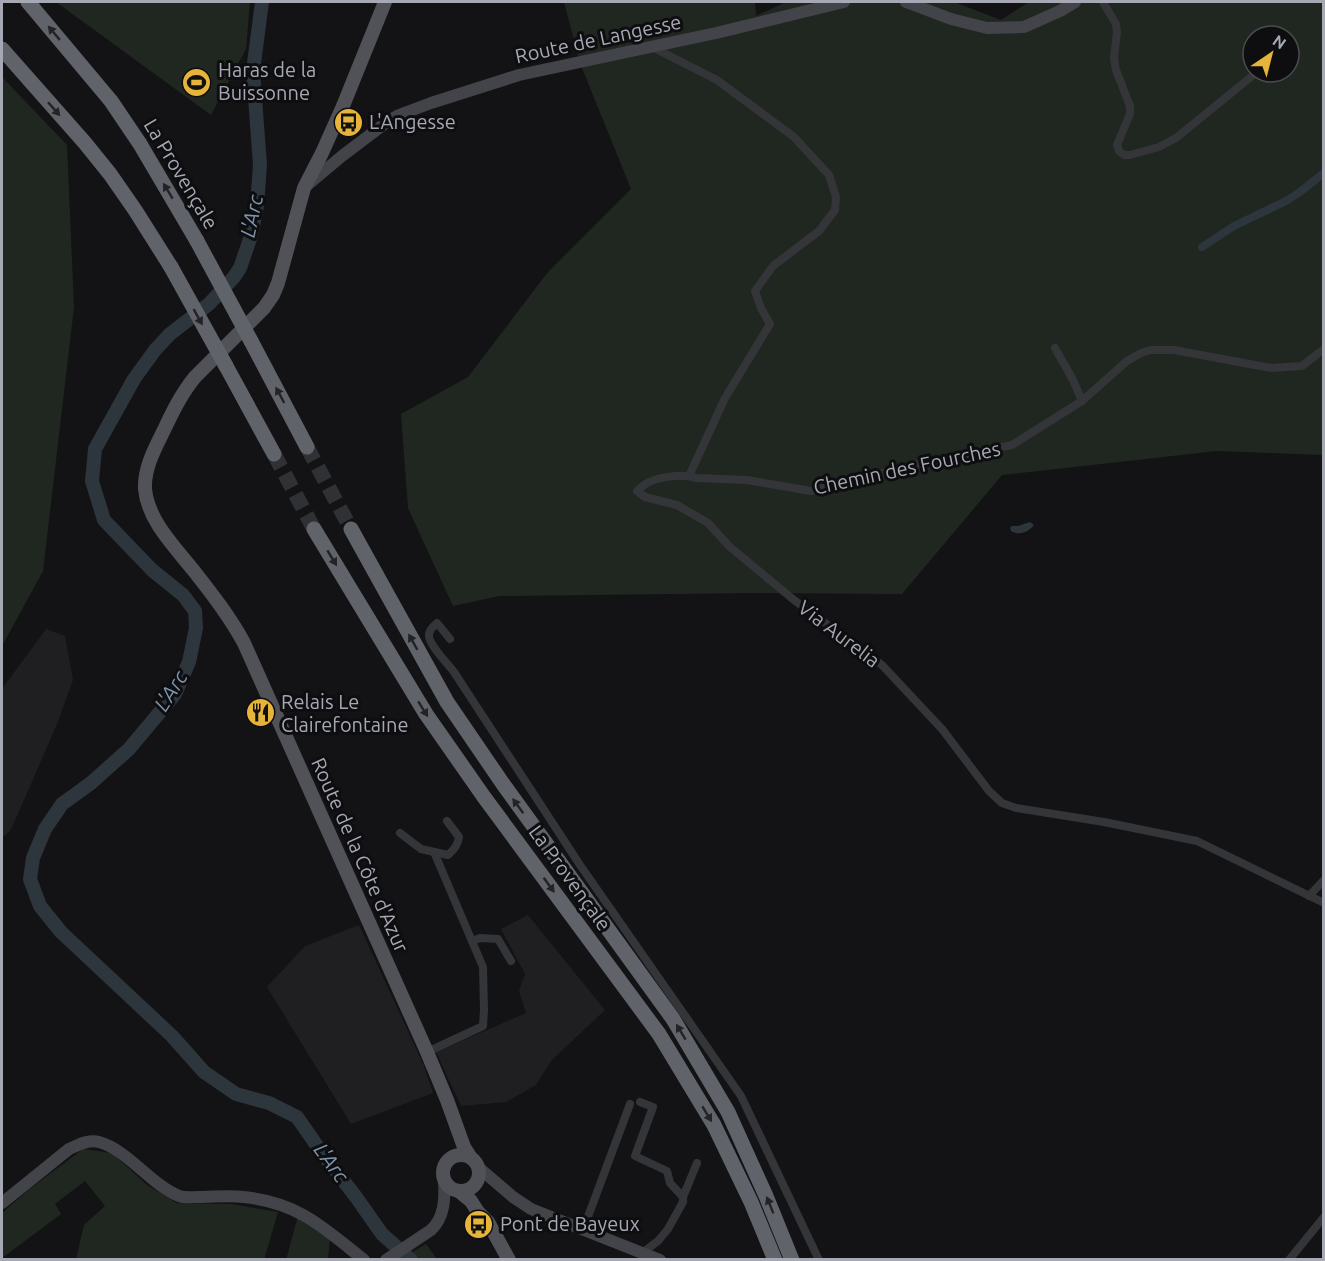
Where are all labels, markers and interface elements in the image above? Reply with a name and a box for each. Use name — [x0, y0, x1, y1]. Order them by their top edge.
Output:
street label: Route de Langesse — [513, 10, 683, 67]
north arrow — [1241, 24, 1301, 84]
one-way arrow — [48, 26, 61, 41]
text: N — [1270, 31, 1290, 53]
place label: Haras de la Buissonne — [218, 58, 316, 104]
sports icon: Haras de la Buissonne — [181, 66, 213, 98]
one-way arrow — [47, 101, 60, 116]
bus stop icon: L'Angesse — [332, 106, 364, 138]
place label: L'Angesse — [369, 110, 456, 133]
street label: La Provençale — [140, 115, 223, 233]
one-way arrow — [162, 183, 173, 199]
water label: L'Arc — [235, 192, 267, 239]
one-way arrow — [193, 309, 203, 326]
one-way arrow — [275, 386, 285, 404]
street label: Chemin des Fourches — [811, 436, 1002, 499]
one-way arrow — [326, 550, 337, 566]
street label: Via Aurelia — [794, 595, 885, 672]
one-way arrow — [408, 633, 418, 650]
water label: L'Arc — [149, 666, 192, 715]
place label: Relais Le Clairefontaine — [281, 690, 408, 736]
restaurant icon: Relais Le Clairefontaine — [244, 697, 276, 729]
one-way arrow — [417, 701, 428, 717]
street label: Route de la Côte d'Azur — [307, 754, 414, 956]
one-way arrow — [512, 798, 524, 814]
street label: La Provençale — [525, 821, 616, 935]
one-way arrow — [542, 877, 554, 892]
one-way arrow — [676, 1024, 686, 1041]
one-way arrow — [702, 1106, 713, 1122]
water label: L'Arc — [309, 1138, 354, 1187]
one-way arrow — [765, 1196, 775, 1214]
bus stop icon: Pont de Bayeux — [463, 1208, 495, 1240]
place label: Pont de Bayeux — [500, 1212, 640, 1235]

